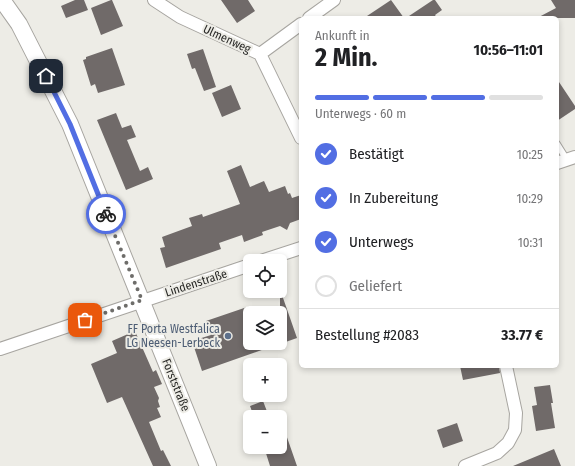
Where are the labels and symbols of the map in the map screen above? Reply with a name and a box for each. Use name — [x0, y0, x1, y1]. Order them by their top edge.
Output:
street label: Ulmenweg — [201, 22, 253, 56]
pin — [29, 59, 63, 93]
courier — [86, 194, 126, 234]
street label: Lindenstraße — [163, 266, 229, 300]
pin — [68, 303, 102, 337]
place label: FF Porta Westfalica LG Neesen-Lerbeck — [126, 322, 220, 350]
marker: FF Porta Westfalica LG Neesen-Lerbeck — [223, 331, 233, 341]
street label: Forststraße — [159, 357, 193, 413]

